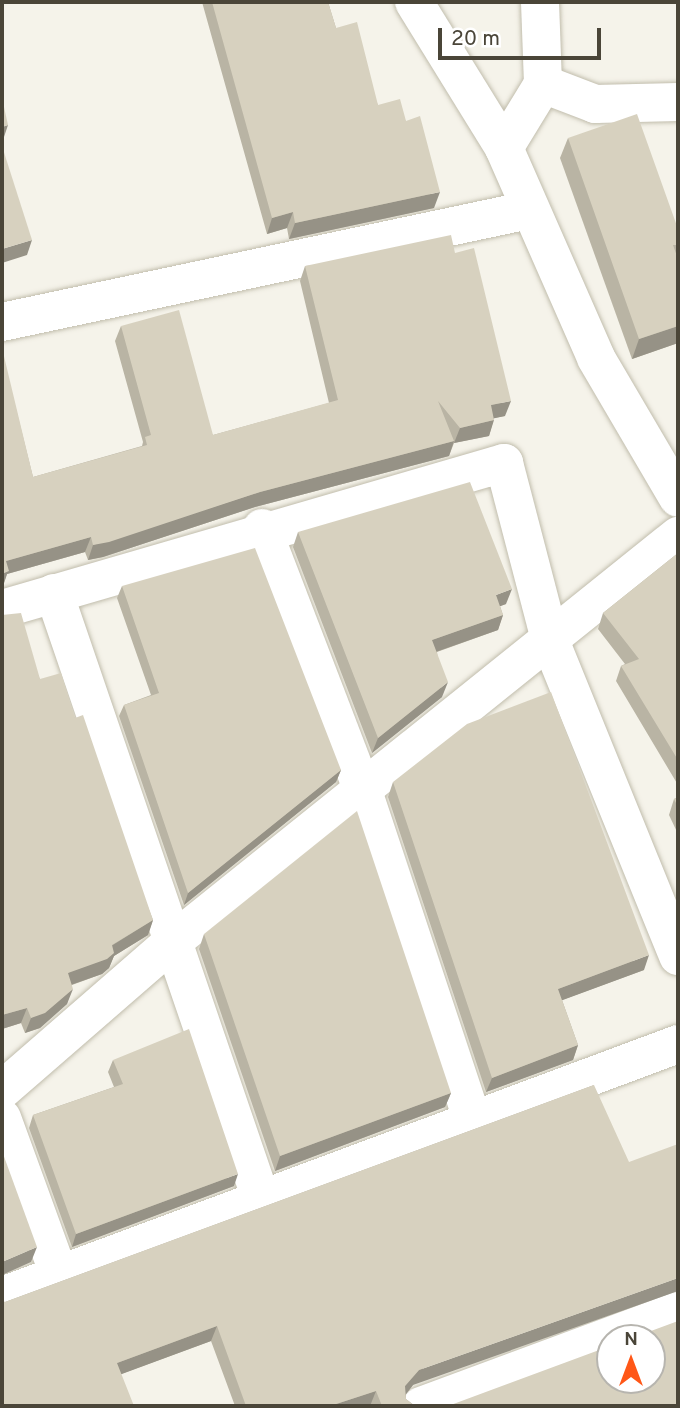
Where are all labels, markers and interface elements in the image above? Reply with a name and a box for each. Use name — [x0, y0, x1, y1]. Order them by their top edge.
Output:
scale bar — [442, 14, 605, 58]
text: 20 m — [451, 26, 500, 53]
north arrow — [596, 1324, 666, 1394]
text: N — [624, 1328, 638, 1352]

